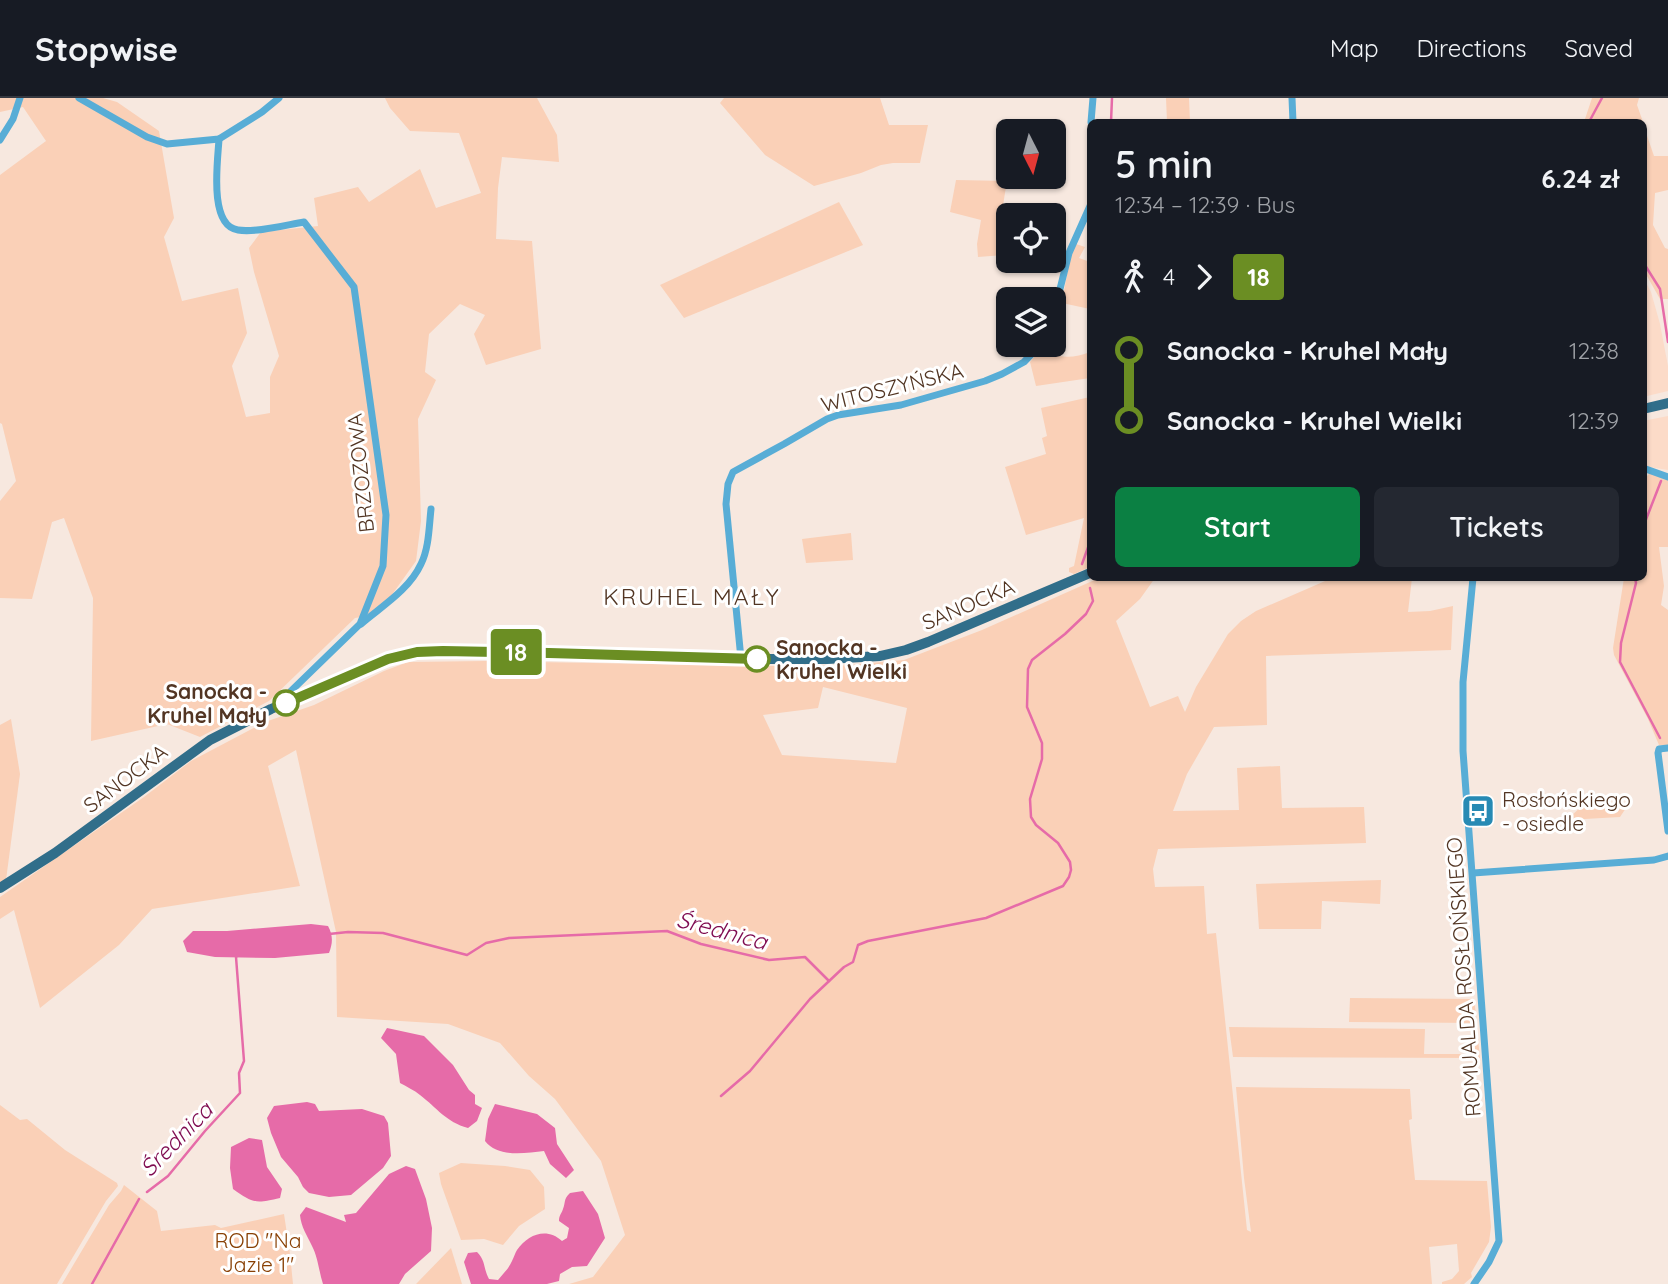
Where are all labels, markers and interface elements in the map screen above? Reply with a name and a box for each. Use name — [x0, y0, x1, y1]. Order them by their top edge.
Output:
text: Stopwise — [35, 28, 178, 69]
text: Map — [1330, 33, 1379, 63]
text: Directions — [1417, 33, 1527, 63]
text: Saved — [1565, 33, 1633, 63]
north arrow — [996, 119, 1066, 189]
map controls — [996, 119, 1066, 357]
text: 5 min — [1115, 140, 1213, 188]
text: 6.24 zł — [1541, 162, 1619, 195]
text: 12:34 – 12:39 · Bus — [1115, 190, 1295, 219]
button: locate — [996, 203, 1066, 273]
icon: walk — [1115, 258, 1153, 296]
icon: forward — [1185, 258, 1223, 296]
text: 4 — [1163, 262, 1175, 291]
text: 18 — [1247, 262, 1270, 292]
button: layers — [996, 287, 1066, 357]
text: Sanocka - Kruhel Mały — [1167, 334, 1448, 367]
text: 12:38 — [1569, 336, 1619, 365]
street label: WITOSZYŃSKA — [818, 357, 966, 417]
text: Sanocka - Kruhel Wielki — [1167, 404, 1462, 437]
text: 12:39 — [1569, 406, 1619, 435]
street label: BRZOZOWA — [341, 412, 379, 534]
button: Start — [1115, 487, 1360, 567]
button: Tickets — [1374, 487, 1619, 567]
street label: SANOCKA — [918, 573, 1018, 635]
district label: KRUHEL MAŁY — [603, 582, 781, 611]
line badge: 18 — [484, 629, 548, 675]
place label: Sanocka - Kruhel Wielki — [776, 634, 907, 684]
text: 18 — [505, 637, 527, 667]
marker: Sanocka - Kruhel Wielki — [744, 646, 770, 672]
place label: Sanocka - Kruhel Mały — [147, 678, 267, 728]
marker: Sanocka - Kruhel Mały — [273, 690, 299, 716]
street label: SANOCKA — [78, 738, 172, 818]
place label: Rosłońskiego - osiedle — [1502, 786, 1631, 836]
bus stop icon: Rosłońskiego - osiedle — [1459, 792, 1497, 830]
street label: ROMUALDA ROSŁOŃSKIEGO — [1440, 836, 1486, 1118]
water label: Średnica — [674, 904, 771, 956]
water label: Średnica — [134, 1095, 219, 1182]
park label: ROD "Na Jazie 1" — [215, 1227, 301, 1277]

